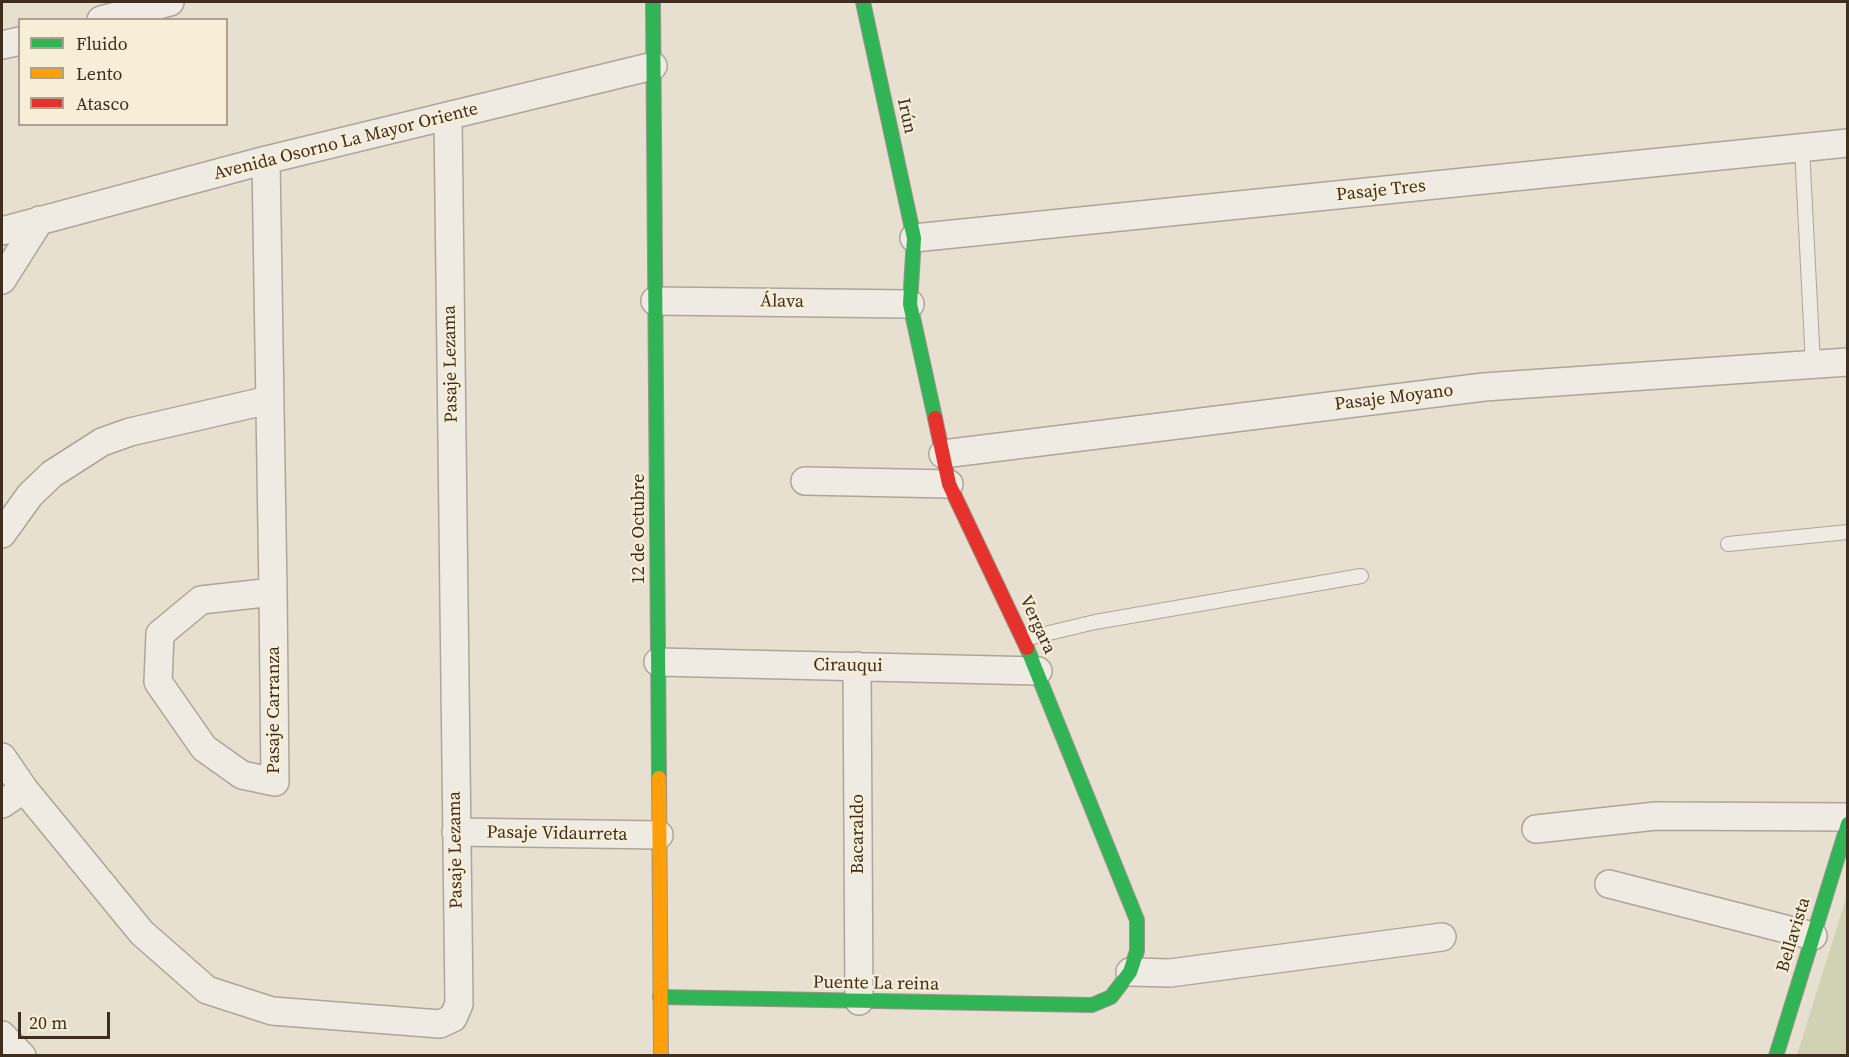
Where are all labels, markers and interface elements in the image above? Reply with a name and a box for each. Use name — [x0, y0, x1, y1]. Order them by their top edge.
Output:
legend — [18, 18, 228, 126]
text: Fluido — [76, 31, 128, 56]
text: Lento — [76, 61, 122, 86]
text: Atasco — [76, 91, 129, 116]
street label: Irún — [892, 96, 920, 136]
street label: Avenida Osorno La Mayor Oriente — [212, 99, 480, 185]
street label: Pasaje Tres — [1335, 176, 1427, 206]
street label: Álava — [760, 291, 804, 313]
street label: Pasaje Lezama — [439, 305, 463, 423]
street label: Pasaje Moyano — [1333, 380, 1455, 416]
street label: 12 de Octubre — [628, 474, 650, 584]
street label: Vergara — [1014, 592, 1060, 658]
street label: Pasaje Carranza — [263, 646, 285, 774]
street label: Cirauqui — [813, 655, 883, 677]
street label: Pasaje Lezama — [444, 791, 468, 909]
street label: Bacaraldo — [847, 794, 869, 874]
street label: Pasaje Vidaurreta — [486, 822, 628, 846]
street label: Bellavista — [1772, 895, 1816, 975]
street label: Puente La reina — [813, 972, 939, 996]
scale bar — [21, 1000, 112, 1038]
text: 20 m — [29, 1010, 67, 1035]

